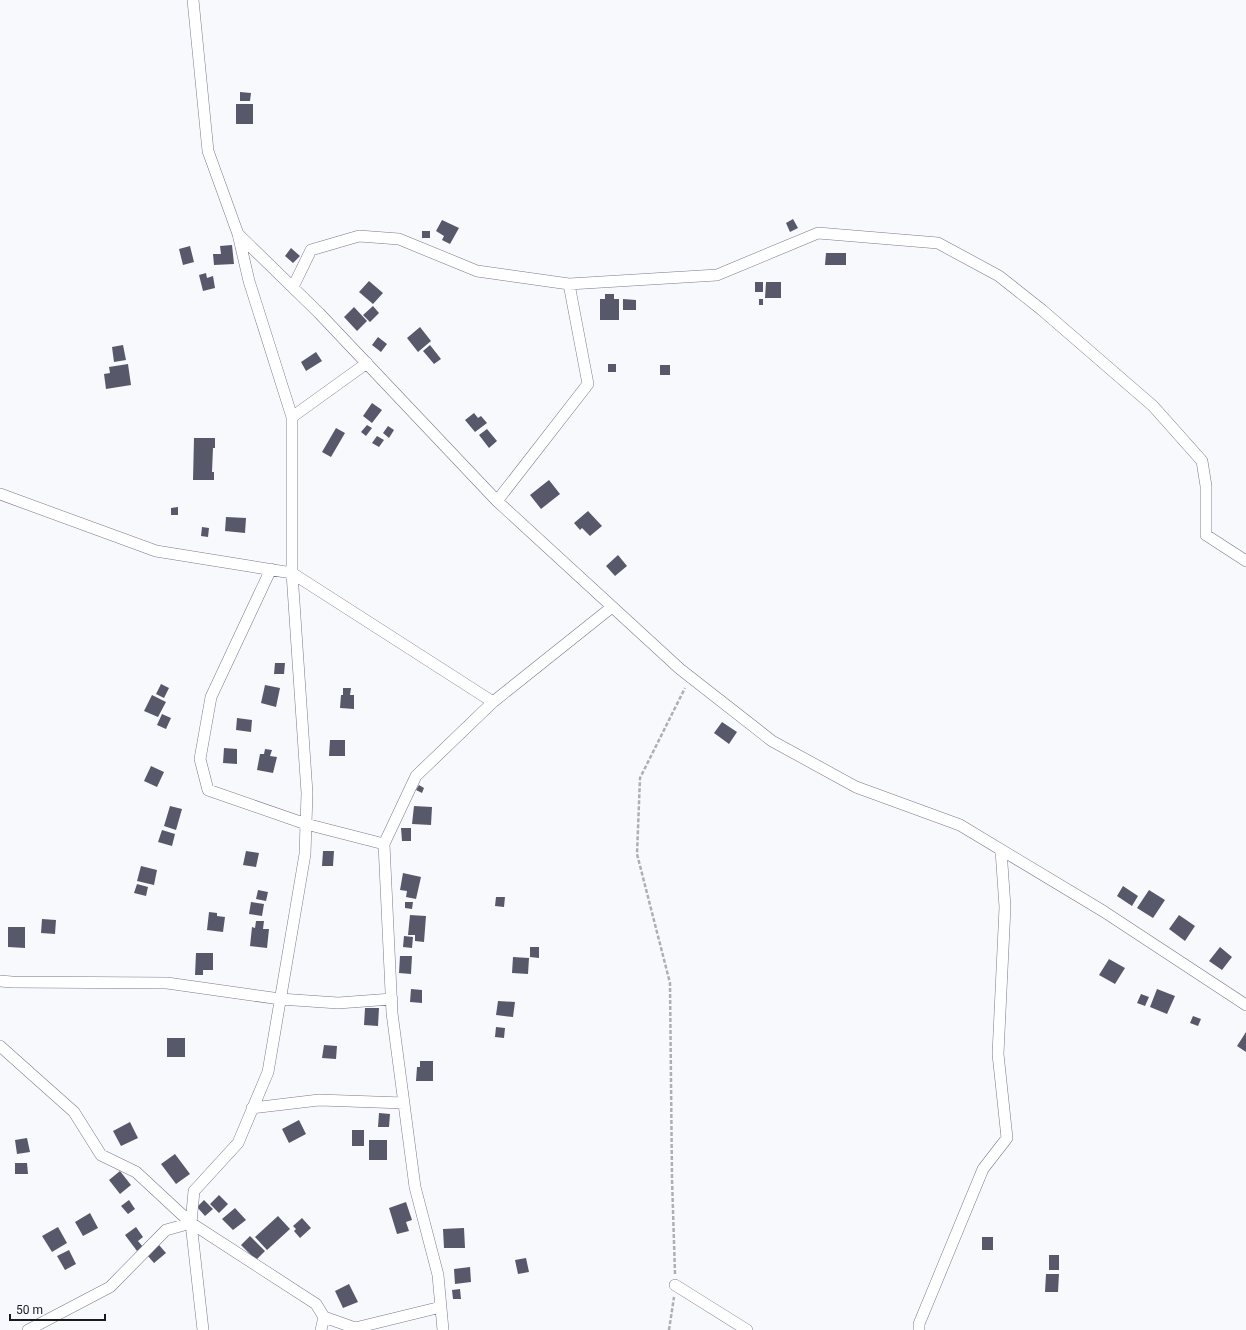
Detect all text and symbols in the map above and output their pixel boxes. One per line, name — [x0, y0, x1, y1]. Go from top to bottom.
scale bar — [10, 1296, 105, 1322]
text: 50 m — [16, 1303, 43, 1317]

